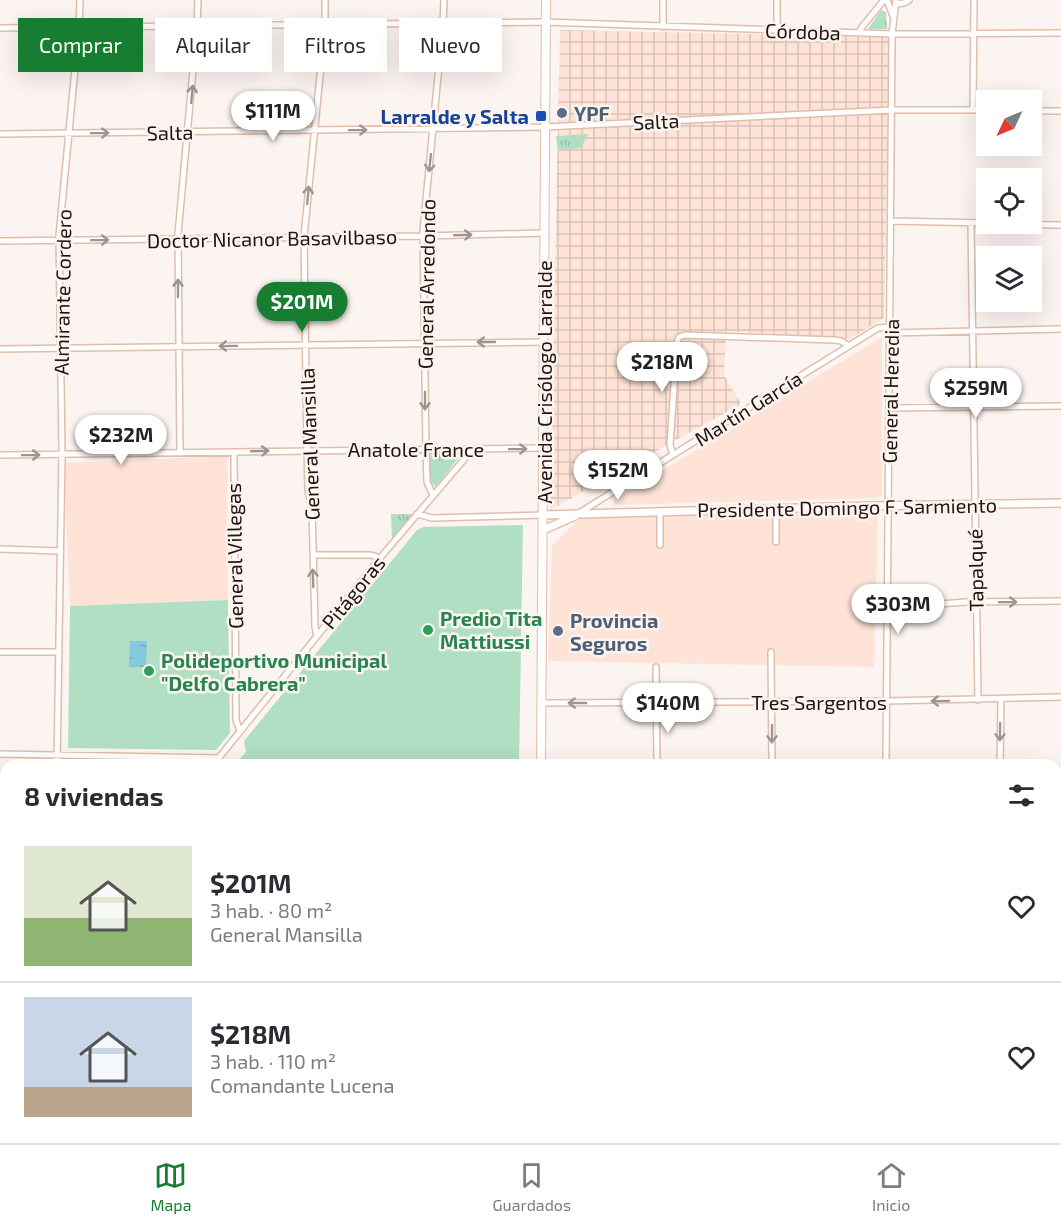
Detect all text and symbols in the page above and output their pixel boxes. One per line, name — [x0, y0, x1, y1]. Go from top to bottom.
chip: Comprar — [18, 18, 143, 72]
chip: Alquilar — [155, 18, 272, 72]
chip: Filtros — [284, 18, 387, 72]
chip: Nuevo — [399, 18, 502, 72]
street label: Córdoba — [765, 18, 841, 44]
one-way arrow — [186, 84, 197, 104]
north arrow — [976, 90, 1042, 156]
map controls — [976, 90, 1042, 312]
pin: $111M — [231, 91, 315, 142]
text: $111M — [245, 98, 301, 122]
place label: YPF — [574, 101, 610, 125]
place label: Larralde y Salta — [381, 104, 529, 129]
marker: YPF — [555, 106, 569, 120]
street label: Salta — [632, 108, 680, 134]
marker: Larralde y Salta — [534, 109, 548, 123]
street label: Salta — [146, 120, 194, 144]
one-way arrow — [348, 124, 368, 135]
one-way arrow — [90, 127, 110, 139]
one-way arrow — [424, 152, 435, 172]
button: locate — [976, 168, 1042, 234]
one-way arrow — [303, 185, 314, 205]
street label: General Arredondo — [413, 199, 439, 369]
street label: Almirante Cordero — [49, 209, 75, 375]
street label: Doctor Nicanor Basavilbaso — [147, 224, 397, 252]
one-way arrow — [453, 230, 473, 241]
one-way arrow — [90, 234, 110, 246]
button: layers — [976, 246, 1042, 312]
street label: Avenida Crisólogo Larralde — [532, 260, 556, 504]
one-way arrow — [172, 278, 184, 298]
pin: $201M — [260, 282, 344, 333]
text: $201M — [271, 289, 333, 313]
street label: General Heredia — [877, 319, 903, 463]
one-way arrow — [477, 336, 497, 348]
one-way arrow — [219, 340, 239, 351]
pin: $218M — [620, 342, 704, 393]
text: $218M — [631, 349, 693, 373]
street label: Martín García — [690, 365, 806, 451]
street label: General Mansilla — [294, 367, 324, 521]
pin: $259M — [934, 368, 1018, 419]
text: $259M — [944, 375, 1008, 399]
one-way arrow — [419, 390, 431, 410]
pin: $232M — [79, 415, 163, 466]
text: $232M — [89, 422, 153, 446]
street label: Anatole France — [348, 437, 484, 461]
one-way arrow — [507, 443, 527, 454]
one-way arrow — [249, 445, 269, 457]
one-way arrow — [20, 449, 40, 460]
pin: $152M — [576, 450, 660, 501]
text: $152M — [587, 457, 649, 481]
street label: General Villegas — [221, 483, 247, 629]
street label: Presidente Domingo F. Sarmiento — [697, 492, 997, 522]
street label: Tapalqué — [962, 528, 988, 612]
street label: Pitágoras — [316, 551, 390, 633]
one-way arrow — [308, 568, 319, 588]
pin: $303M — [856, 584, 940, 635]
text: $303M — [865, 591, 931, 615]
one-way arrow — [998, 596, 1018, 608]
place label: Predio Tita Mattiussi — [440, 606, 542, 653]
place label: Provincia Seguros — [570, 608, 658, 655]
marker: Predio Tita Mattiussi — [421, 623, 435, 637]
marker: Provincia Seguros — [551, 624, 565, 638]
place label: Polideportivo Municipal "Delfo Cabrera" — [161, 648, 388, 695]
marker: Polideportivo Municipal "Delfo Cabrera" — [142, 664, 156, 678]
pin: $140M — [626, 683, 710, 734]
text: $140M — [636, 690, 700, 714]
street label: Tres Sargentos — [751, 690, 887, 714]
one-way arrow — [930, 695, 950, 706]
one-way arrow — [567, 697, 587, 709]
one-way arrow — [995, 722, 1006, 742]
one-way arrow — [766, 723, 778, 743]
icon: filters — [1005, 779, 1038, 812]
text: 8 viviendas — [24, 780, 163, 811]
text: $201M — [210, 867, 292, 898]
icon: home — [72, 870, 144, 942]
icon: heart — [1005, 890, 1038, 923]
text: 3 hab. · 80 m² — [210, 898, 332, 922]
text: General Mansilla — [210, 922, 363, 946]
text: $218M — [210, 1018, 291, 1049]
icon: home — [72, 1021, 144, 1093]
icon: heart — [1005, 1041, 1038, 1074]
text: 3 hab. · 110 m² — [210, 1049, 336, 1073]
text: Comandante Lucena — [210, 1073, 394, 1097]
tab: Mapa — [151, 1159, 191, 1214]
tab: Guardados — [492, 1159, 571, 1214]
tab: Inicio — [872, 1159, 910, 1214]

